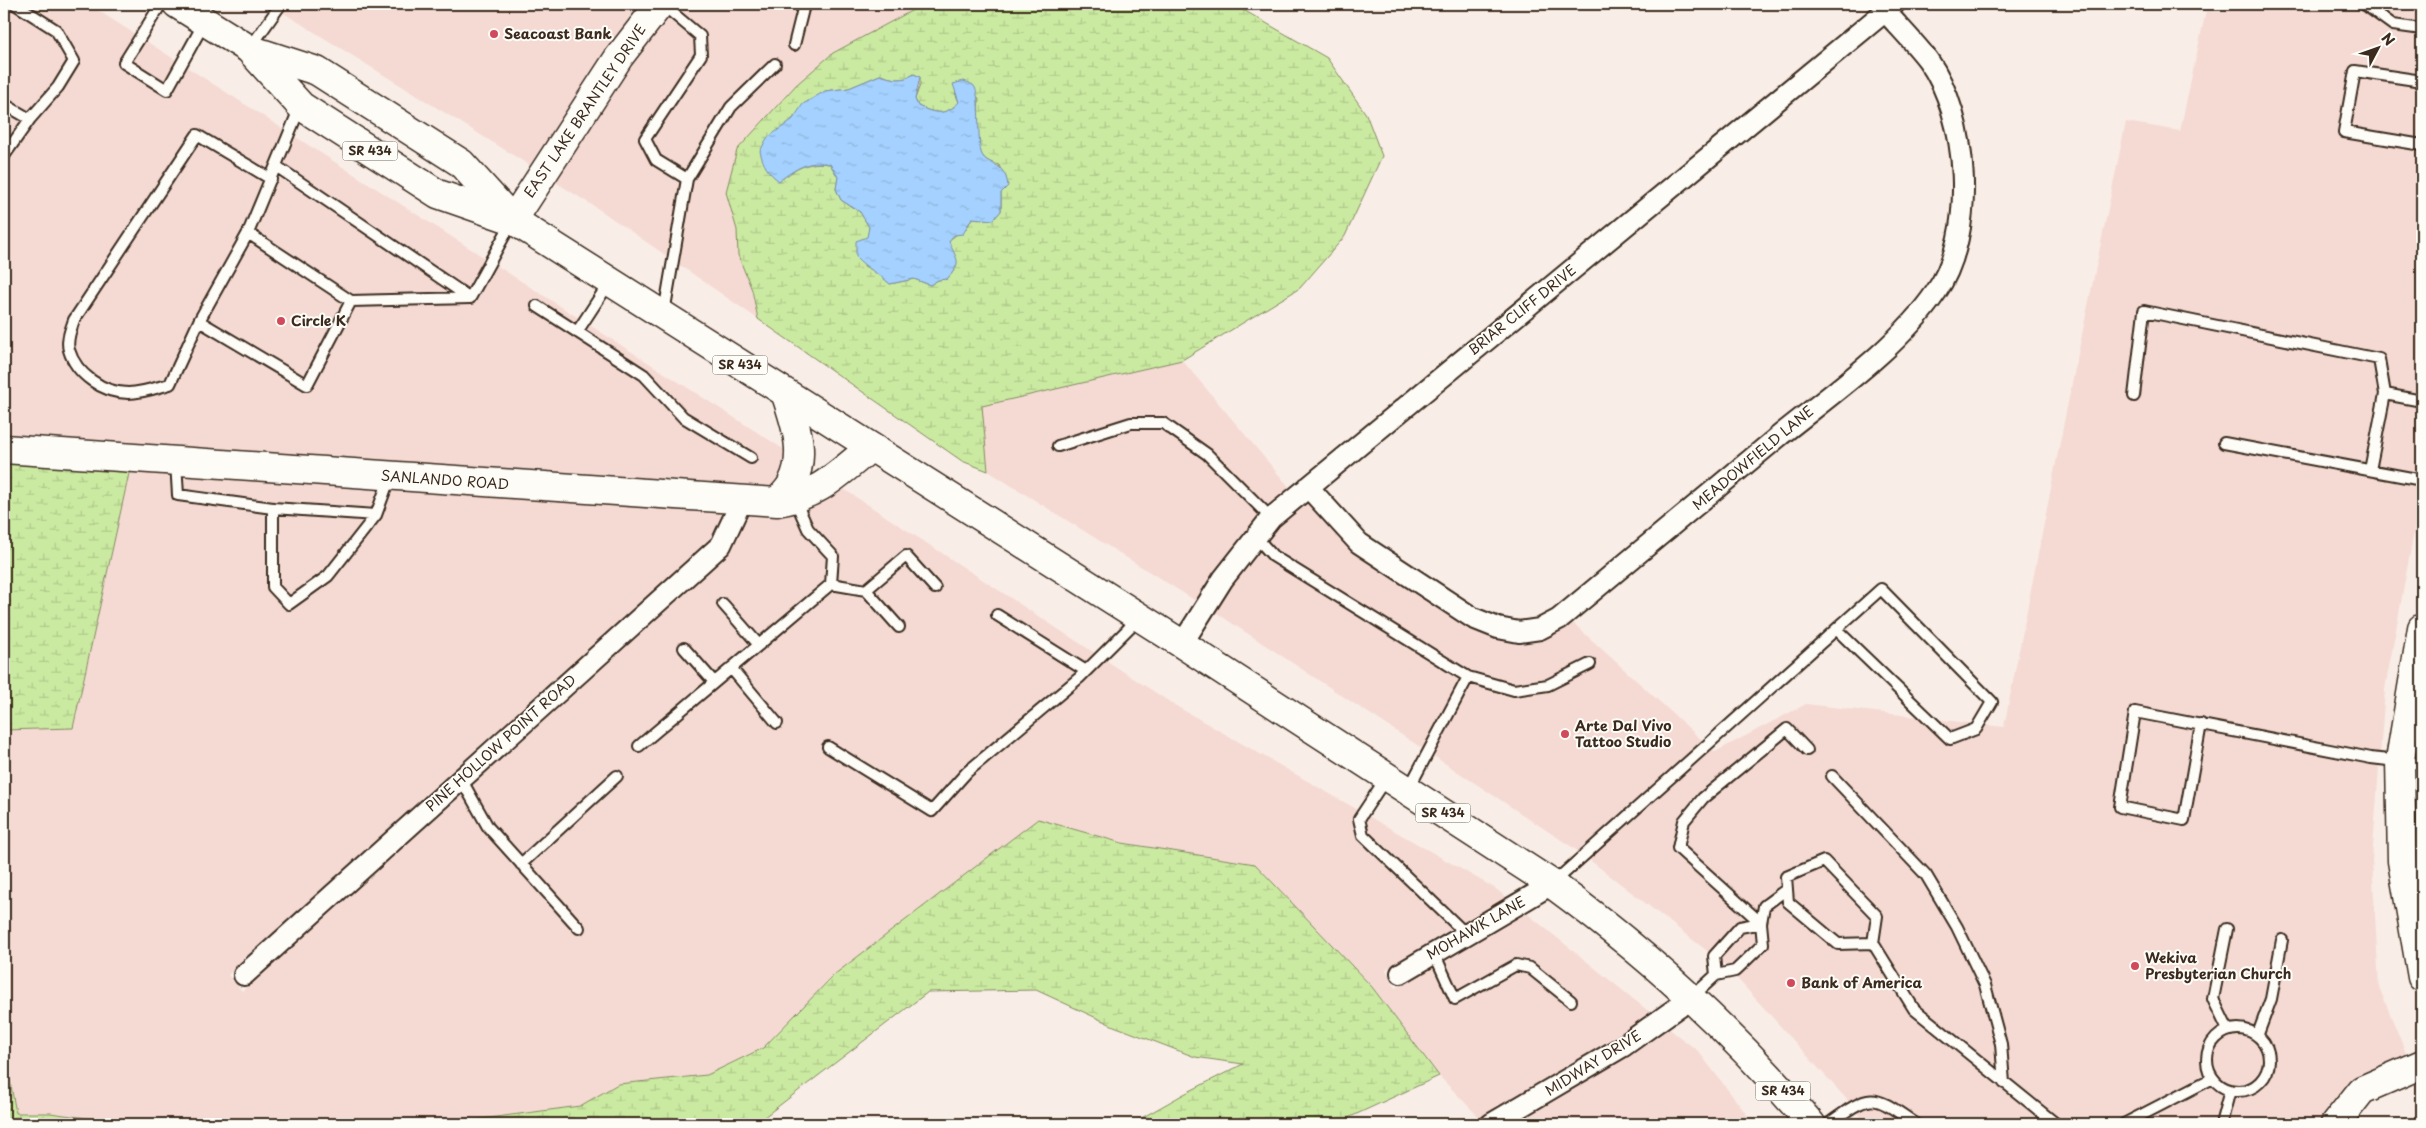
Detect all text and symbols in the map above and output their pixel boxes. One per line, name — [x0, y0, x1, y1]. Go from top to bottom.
street label: EAST LAKE BRANTLEY DRIVE — [519, 20, 651, 202]
north arrow — [2354, 22, 2404, 72]
place label: Seacoast Bank — [504, 23, 612, 44]
marker: Seacoast Bank — [488, 28, 500, 40]
text: N — [2377, 28, 2400, 50]
road number: SR 434 — [342, 142, 398, 160]
street label: BRIAR CLIFF DRIVE — [1463, 259, 1580, 360]
place label: Circle K — [291, 310, 346, 331]
marker: Circle K — [275, 315, 287, 327]
road number: SR 434 — [712, 356, 768, 374]
street label: MEADOWFIELD LANE — [1687, 401, 1818, 515]
street label: SANLANDO ROAD — [380, 465, 510, 494]
street label: PINE HOLLOW POINT ROAD — [421, 669, 581, 816]
place label: Arte Dal Vivo Tattoo Studio — [1575, 715, 1672, 752]
marker: Arte Dal Vivo Tattoo Studio — [1559, 728, 1571, 740]
road number: SR 434 — [1416, 804, 1470, 822]
street label: MOHAWK LANE — [1422, 891, 1529, 964]
place label: Wekiva Presbyterian Church — [2145, 947, 2291, 984]
marker: Wekiva Presbyterian Church — [2129, 960, 2141, 972]
place label: Bank of America — [1801, 972, 1923, 993]
marker: Bank of America — [1785, 977, 1797, 989]
street label: MIDWAY DRIVE — [1541, 1025, 1645, 1100]
road number: SR 434 — [1756, 1082, 1810, 1100]

